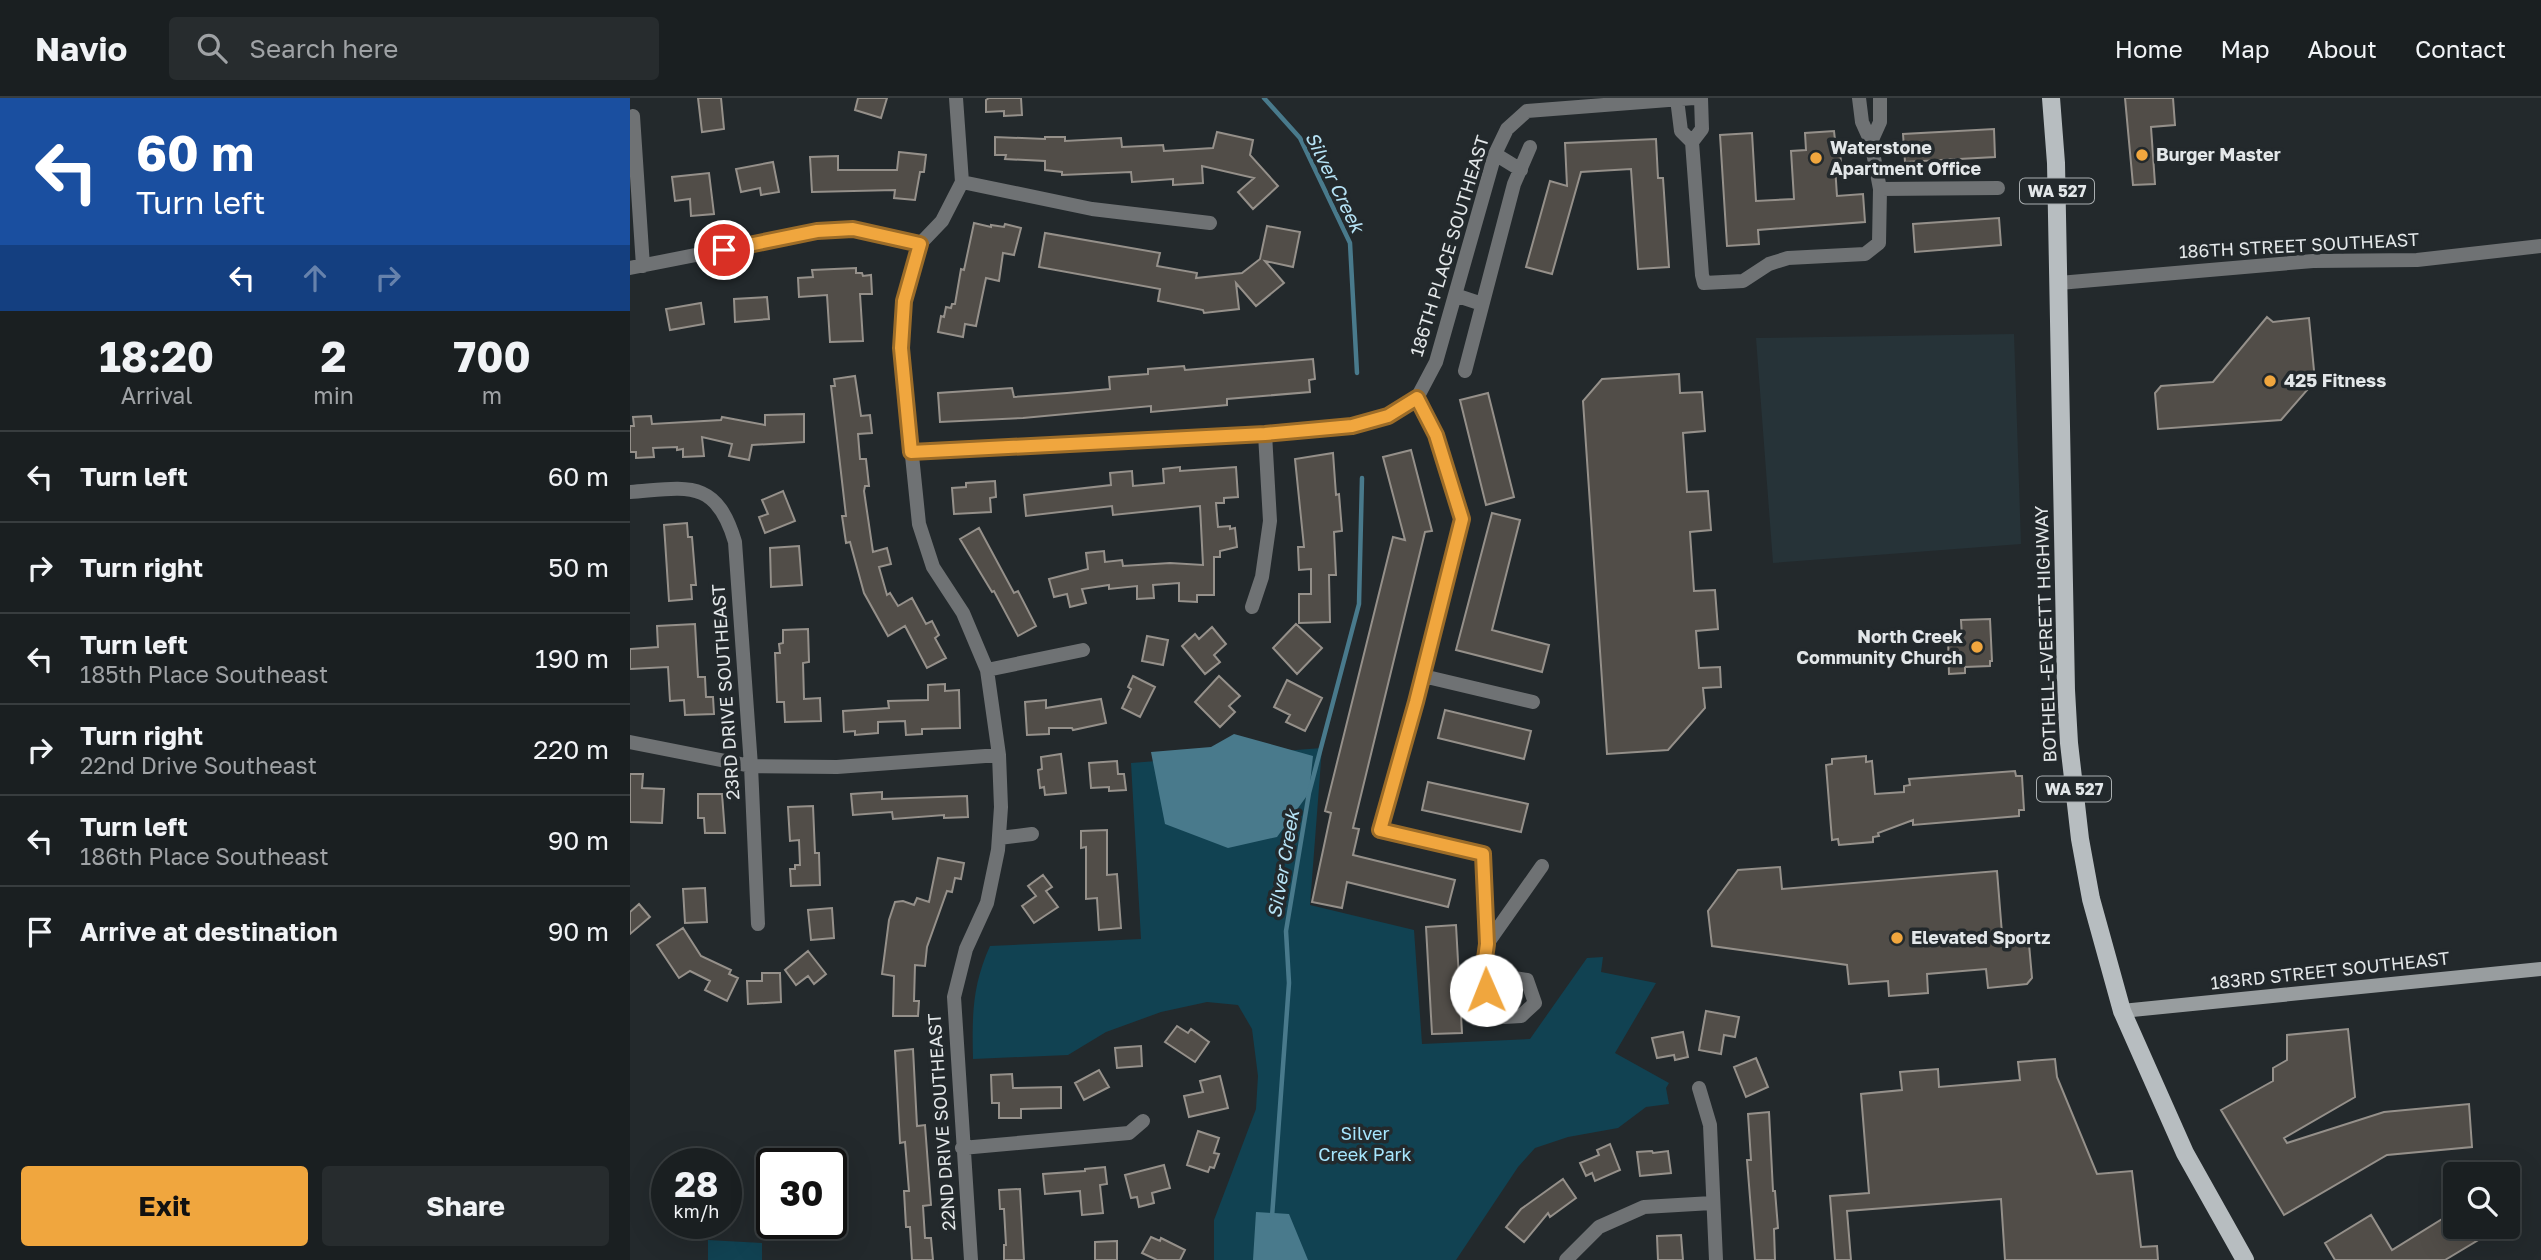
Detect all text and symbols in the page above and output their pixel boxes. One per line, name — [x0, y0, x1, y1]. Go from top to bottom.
search box — [169, 17, 659, 80]
text: Navio — [35, 29, 127, 68]
icon: search — [193, 29, 231, 67]
text: Search here — [249, 33, 398, 64]
text: Home — [2115, 34, 2183, 63]
text: Map — [2221, 34, 2270, 63]
text: About — [2308, 34, 2377, 63]
text: Contact — [2415, 34, 2506, 63]
text: 60 m — [136, 123, 254, 182]
icon: left — [21, 126, 112, 217]
water label: Silver Creek — [1301, 128, 1371, 238]
street label: 186TH PLACE SOUTHEAST — [1405, 132, 1493, 359]
place label: Waterstone Apartment Office — [1830, 136, 1981, 179]
place label: Burger Master — [2156, 143, 2281, 165]
marker: Burger Master — [2134, 147, 2150, 163]
marker: Waterstone Apartment Office — [1808, 150, 1824, 166]
road number: WA 527 — [2020, 178, 2094, 204]
text: Turn left — [136, 183, 265, 221]
pin — [694, 220, 754, 280]
street label: 186TH STREET SOUTHEAST — [2178, 228, 2420, 262]
icon: arrive — [705, 231, 743, 269]
icon: left — [223, 259, 261, 297]
icon: ahead — [296, 259, 334, 297]
icon: right — [369, 259, 407, 297]
text: 18:20 — [99, 331, 214, 381]
text: 2 — [321, 331, 346, 381]
text: 700 — [453, 331, 531, 381]
place label: 425 Fitness — [2284, 369, 2386, 391]
marker: 425 Fitness — [2262, 373, 2278, 389]
text: Arrival — [121, 381, 193, 409]
text: min — [313, 381, 354, 409]
text: m — [482, 381, 502, 409]
icon: left — [21, 458, 59, 496]
text: Turn left — [80, 461, 188, 492]
text: 60 m — [548, 461, 609, 492]
street label: BOTHELL-EVERETT HIGHWAY — [2030, 505, 2060, 763]
icon: right — [21, 549, 59, 587]
text: Turn right — [80, 552, 203, 583]
text: 50 m — [548, 552, 609, 583]
street label: 23RD DRIVE SOUTHEAST — [706, 583, 744, 801]
place label: North Creek Community Church — [1796, 625, 1964, 668]
text: Turn left — [80, 629, 188, 660]
marker: North Creek Community Church — [1969, 639, 1985, 655]
icon: left — [21, 640, 59, 678]
text: 190 m — [535, 643, 609, 674]
text: 185th Place Southeast — [80, 660, 328, 688]
text: Turn right — [80, 720, 203, 751]
icon: right — [21, 731, 59, 769]
text: 220 m — [533, 734, 609, 765]
text: 22nd Drive Southeast — [80, 751, 317, 779]
road number: WA 527 — [2037, 776, 2111, 802]
water label: Silver Creek — [1262, 806, 1304, 920]
text: Turn left — [80, 811, 188, 842]
icon: left — [21, 822, 59, 860]
text: 90 m — [548, 825, 609, 856]
text: 186th Place Southeast — [80, 842, 329, 870]
icon: arrive — [21, 913, 59, 951]
text: Arrive at destination — [80, 916, 338, 947]
text: 90 m — [548, 916, 609, 947]
place label: Elevated Sportz — [1911, 926, 2050, 948]
marker: Elevated Sportz — [1889, 930, 1905, 946]
street label: 183RD STREET SOUTHEAST — [2209, 947, 2451, 994]
position arrow — [1449, 953, 1523, 1027]
street label: 22ND DRIVE SOUTHEAST — [922, 1013, 960, 1232]
park label: Silver Creek Park — [1318, 1122, 1412, 1165]
speed limit sign: 30 — [756, 1148, 847, 1239]
map controls — [2443, 1162, 2520, 1239]
button: search — [2443, 1162, 2520, 1239]
text: 28 — [675, 1163, 718, 1205]
button: Exit — [21, 1166, 308, 1246]
button: Share — [322, 1166, 609, 1246]
text: km/h — [674, 1200, 719, 1222]

